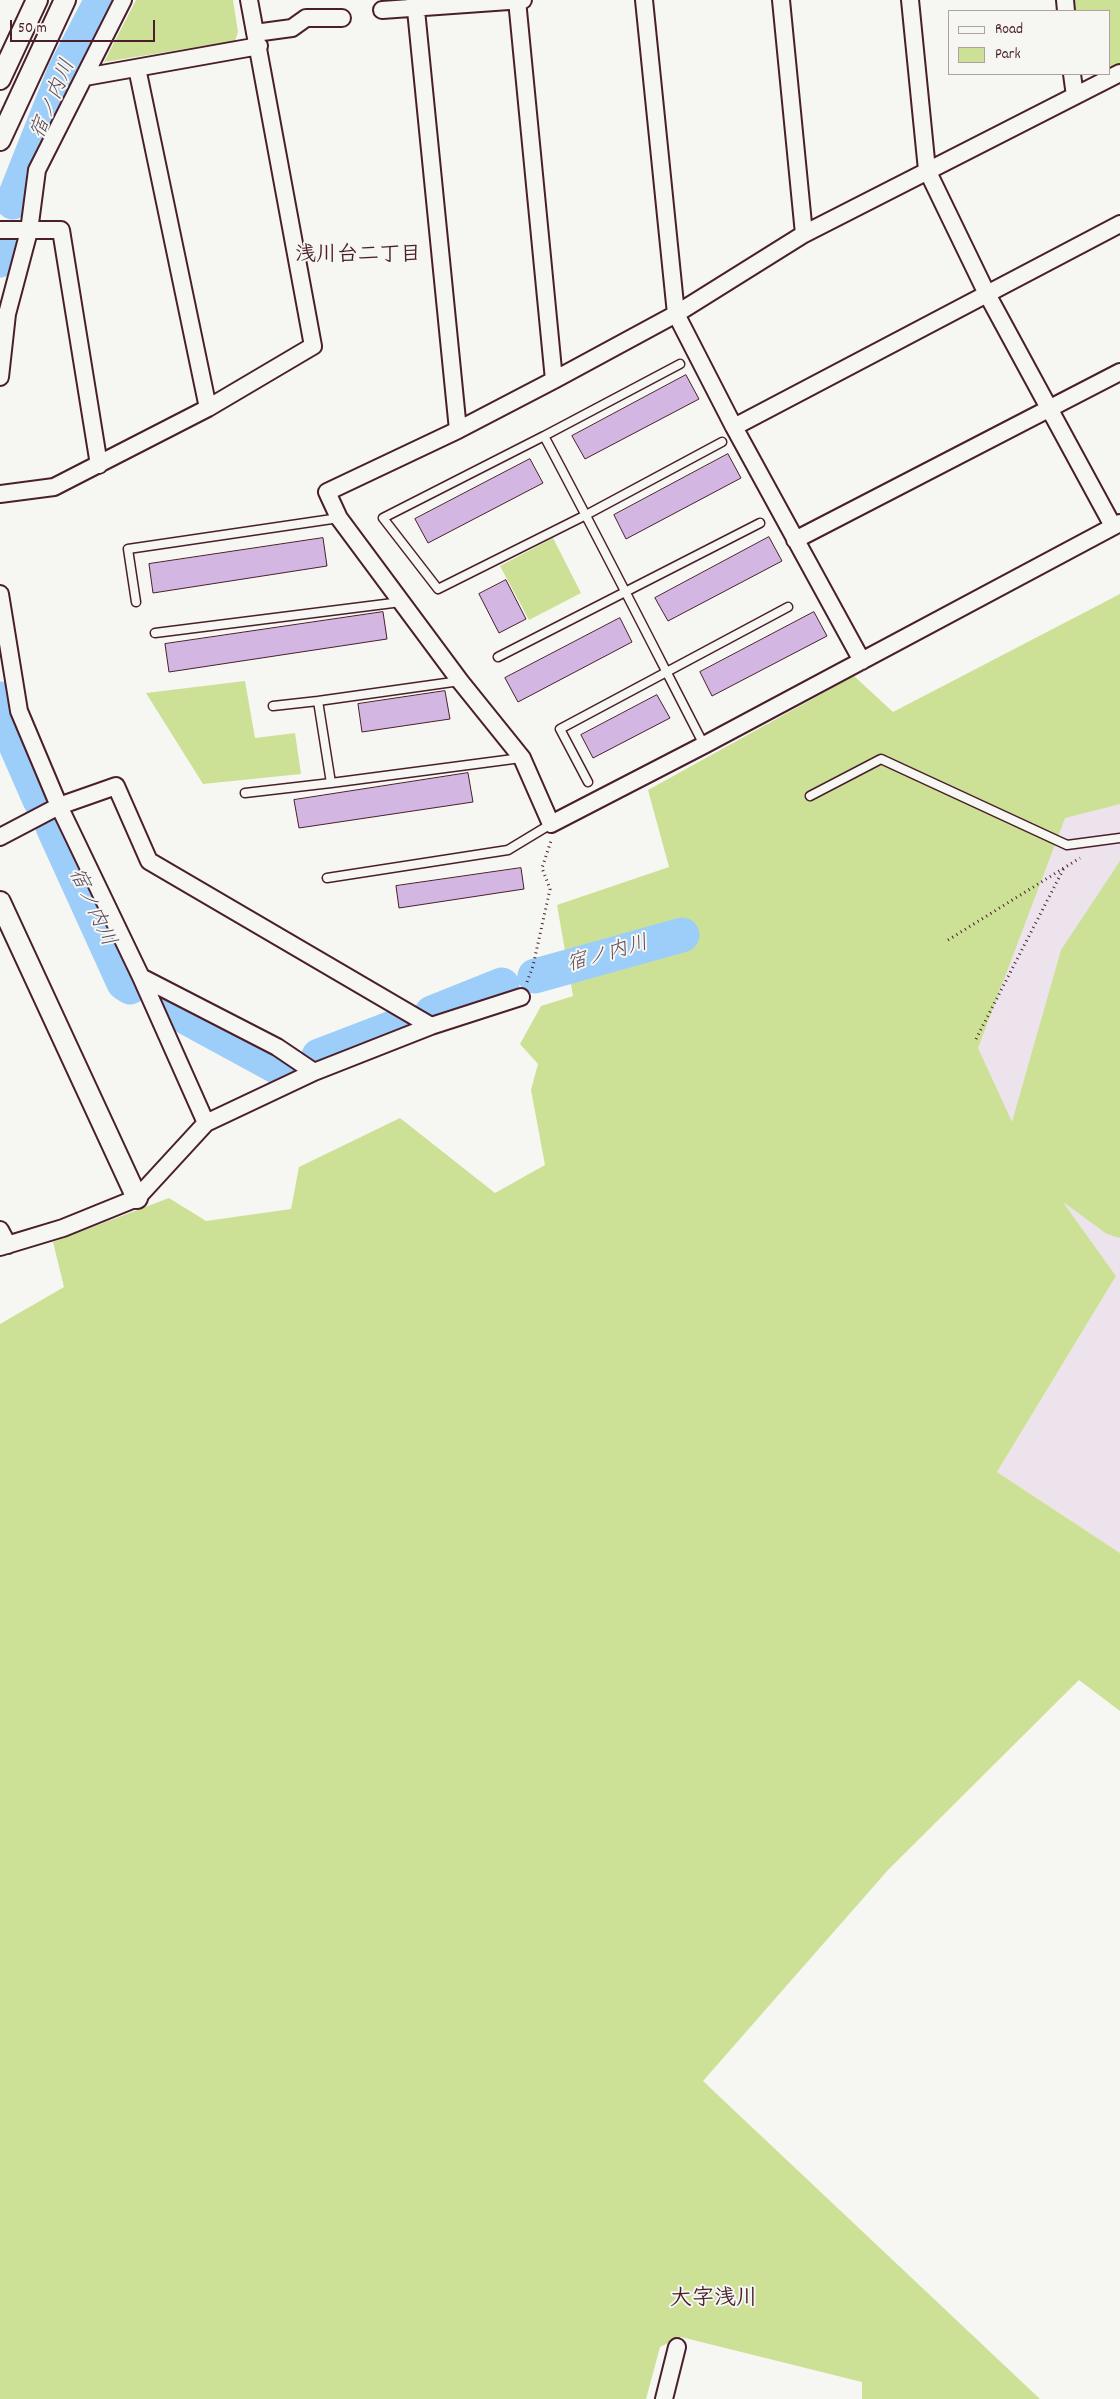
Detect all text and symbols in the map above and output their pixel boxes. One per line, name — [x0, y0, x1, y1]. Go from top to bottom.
scale bar — [12, 10, 158, 42]
legend — [948, 10, 1110, 75]
text: 50 m — [18, 18, 47, 40]
text: Road — [995, 19, 1023, 41]
text: Park — [995, 44, 1021, 66]
water label: 宿ノ内川 — [27, 56, 83, 144]
district label: 浅川台二丁目 — [295, 244, 421, 270]
water label: 宿ノ内川 — [61, 865, 119, 951]
water label: 宿ノ内川 — [564, 932, 652, 980]
district label: 大字浅川 — [670, 2288, 758, 2314]

